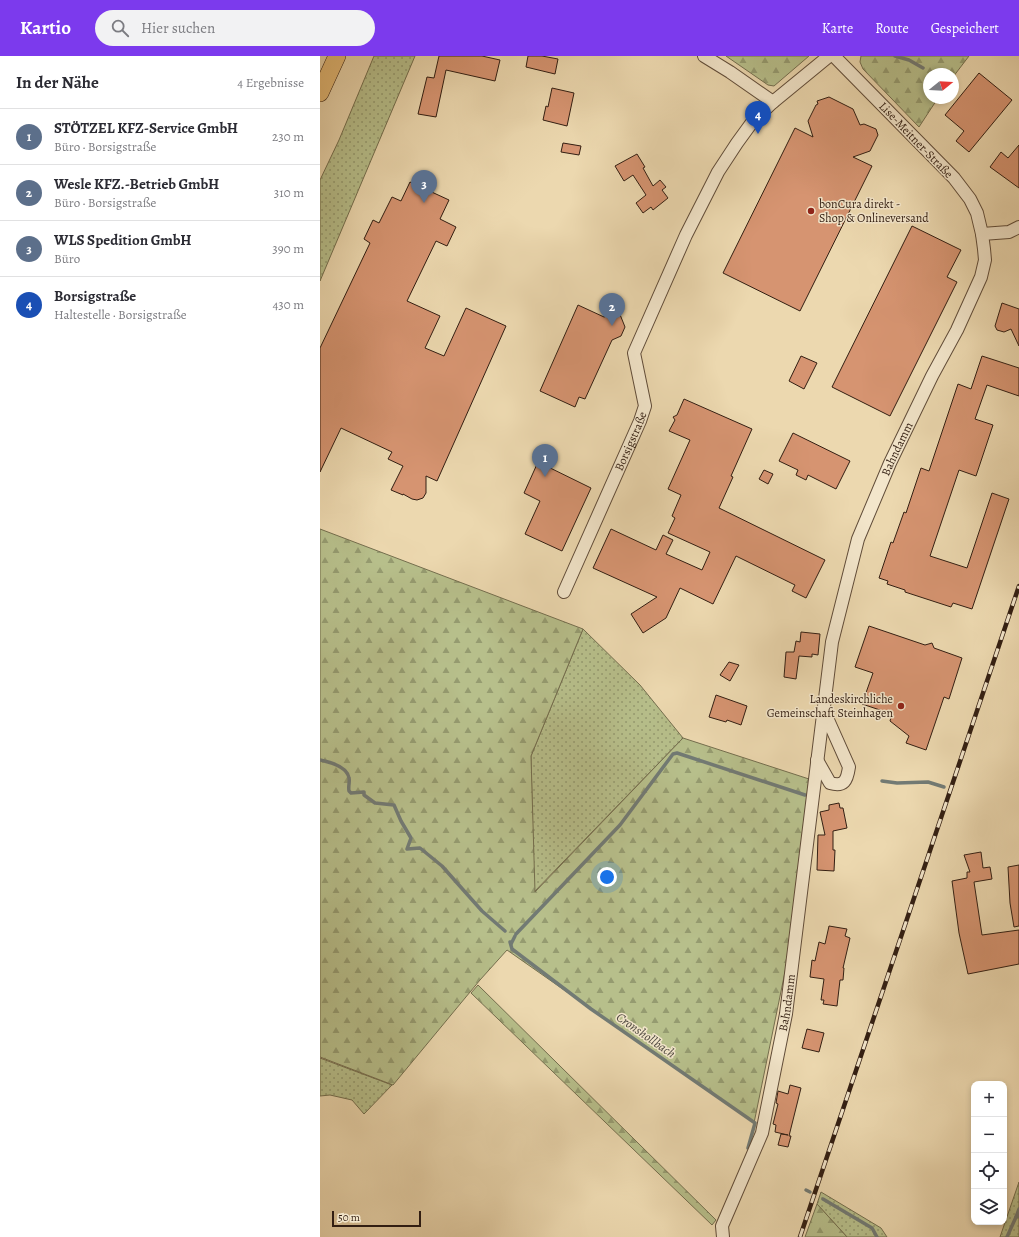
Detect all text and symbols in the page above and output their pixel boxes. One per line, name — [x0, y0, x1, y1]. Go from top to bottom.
search box — [95, 10, 375, 46]
text: Kartio — [20, 15, 71, 41]
icon: search — [109, 17, 131, 39]
text: Hier suchen — [141, 18, 215, 38]
text: Karte — [822, 19, 853, 38]
text: Route — [875, 19, 909, 38]
text: Gespeichert — [931, 19, 999, 38]
north arrow — [923, 68, 959, 104]
text: In der Nähe — [16, 71, 99, 94]
text: 4 Ergebnisse — [237, 74, 304, 91]
street label: Lise-Meitner-Straße — [875, 98, 957, 182]
pin: 4 — [745, 101, 771, 134]
text: STÖTZEL KFZ-Service GmbH — [54, 118, 238, 138]
text: 1 — [27, 128, 31, 145]
text: 230 m — [272, 128, 304, 145]
text: Büro · Borsigstraße — [54, 138, 156, 155]
pin: 3 — [411, 170, 437, 203]
text: Wesle KFZ.-Betrieb GmbH — [54, 174, 219, 194]
text: 2 — [26, 184, 32, 201]
text: 310 m — [274, 184, 304, 201]
text: Büro · Borsigstraße — [54, 194, 156, 211]
place label: bonCura direkt - Shop & Onlineversand — [819, 196, 929, 226]
marker: bonCura direkt - Shop & Onlineversand — [806, 206, 816, 216]
text: WLS Spedition GmbH — [54, 230, 191, 250]
text: 3 — [26, 240, 32, 257]
text: 390 m — [272, 240, 304, 257]
text: Büro — [54, 250, 80, 267]
text: Borsigstraße — [54, 286, 136, 306]
pin: 2 — [599, 293, 625, 326]
text: 4 — [26, 296, 32, 313]
text: 430 m — [272, 296, 304, 313]
text: Haltestelle · Borsigstraße — [54, 306, 187, 323]
street label: Borsigstraße — [611, 409, 651, 473]
street label: Bahndamm — [878, 419, 917, 478]
pin: 1 — [532, 444, 558, 477]
place label: Landeskirchliche Gemeinschaft Steinhagen — [767, 691, 893, 721]
marker: Landeskirchliche Gemeinschaft Steinhagen — [896, 701, 906, 711]
your location — [597, 867, 617, 887]
street label: Bahndamm — [775, 973, 799, 1033]
water label: Cronshollbach — [613, 1008, 679, 1062]
map controls — [971, 1081, 1007, 1225]
button: + — [971, 1081, 1007, 1117]
button: − — [971, 1117, 1007, 1153]
button: locate — [971, 1153, 1007, 1189]
button: layers — [971, 1189, 1007, 1225]
scale bar — [332, 1209, 421, 1228]
text: 50 m — [338, 1210, 360, 1225]

